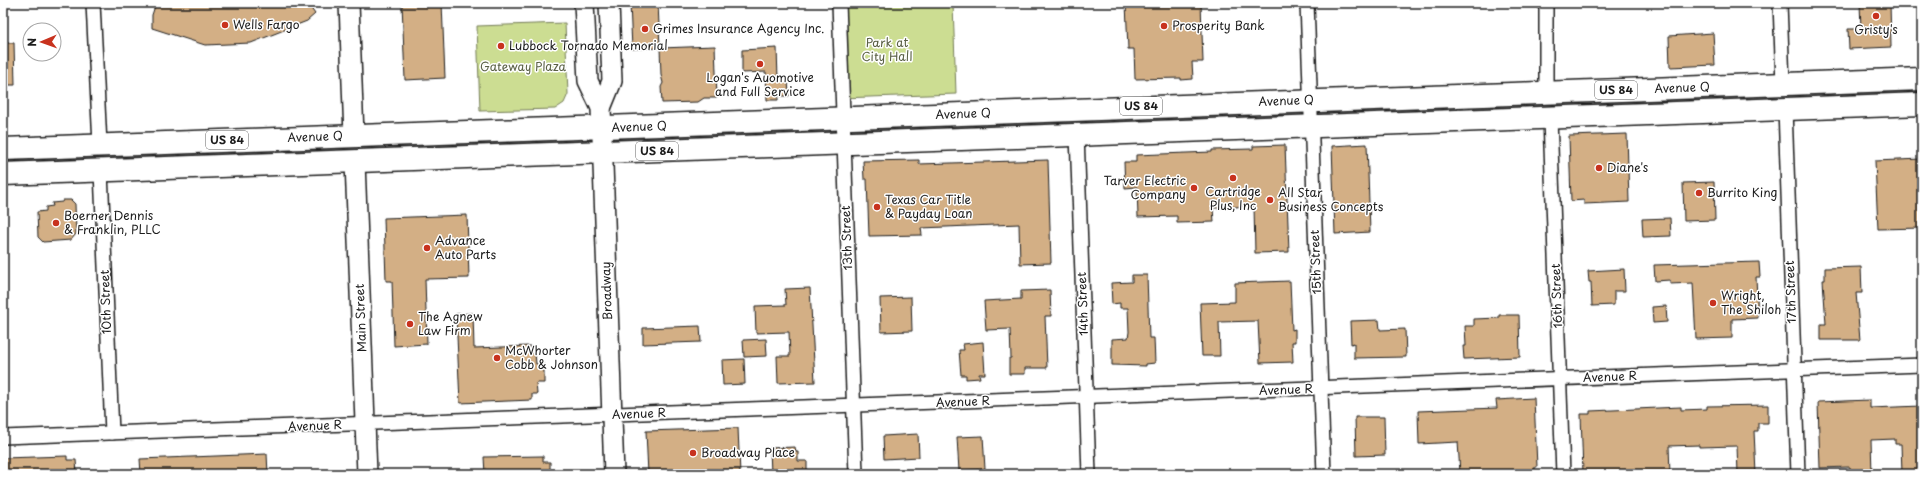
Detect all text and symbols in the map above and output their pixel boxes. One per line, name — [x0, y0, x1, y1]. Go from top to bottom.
marker: Gristy's — [1871, 11, 1881, 21]
place label: Wells Fargo — [233, 15, 300, 33]
place label: Prosperity Bank — [1172, 16, 1265, 34]
place label: Grimes Insurance Agency Inc. — [653, 19, 824, 37]
marker: Wells Fargo — [220, 20, 230, 30]
place label: Gristy's — [1854, 20, 1898, 38]
marker: Prosperity Bank — [1159, 21, 1169, 31]
north arrow — [22, 22, 62, 62]
marker: Grimes Insurance Agency Inc. — [640, 24, 650, 34]
park label: Park at City Hall — [861, 33, 913, 65]
place label: Lubbock Tornado Memorial — [509, 36, 668, 54]
text: N — [23, 37, 40, 47]
marker: Lubbock Tornado Memorial — [496, 41, 506, 51]
park label: Gateway Plaza — [480, 57, 567, 75]
marker: Logan's Auomotive and Full Service — [755, 59, 765, 69]
place label: Logan's Auomotive and Full Service — [706, 68, 814, 100]
street label: Avenue Q — [1654, 77, 1710, 97]
road number: US 84 — [1595, 81, 1637, 99]
street label: Avenue Q — [1258, 90, 1314, 110]
road number: US 84 — [1120, 97, 1162, 115]
street label: Avenue Q — [935, 103, 991, 123]
street label: Avenue Q — [611, 116, 667, 136]
street label: Avenue Q — [287, 126, 343, 146]
road number: US 84 — [206, 131, 248, 149]
road number: US 84 — [636, 142, 678, 160]
place label: Diane's — [1607, 158, 1649, 176]
marker: Diane's — [1594, 163, 1604, 173]
place label: Tarver Electric Company — [1104, 171, 1186, 203]
marker: Cartridge Plus, Inc — [1228, 173, 1238, 183]
place label: Cartridge Plus, Inc — [1205, 182, 1261, 214]
marker: Tarver Electric Company — [1189, 183, 1199, 193]
place label: All Star Business Concepts — [1278, 183, 1384, 215]
place label: Burrito King — [1707, 183, 1778, 201]
marker: Burrito King — [1694, 188, 1704, 198]
place label: Texas Car Title & Payday Loan — [885, 190, 973, 222]
marker: All Star Business Concepts — [1265, 195, 1275, 205]
marker: Texas Car Title & Payday Loan — [872, 202, 882, 212]
street label: 13th Street — [836, 205, 856, 271]
place label: Boerner Dennis & Franklin, PLLC — [64, 206, 161, 238]
marker: Boerner Dennis & Franklin, PLLC — [51, 218, 61, 228]
street label: 15th Street — [1305, 229, 1325, 295]
place label: Advance Auto Parts — [435, 231, 496, 263]
marker: Advance Auto Parts — [422, 243, 432, 253]
street label: 17th Street — [1780, 260, 1800, 324]
street label: Broadway — [596, 261, 616, 321]
street label: 16th Street — [1546, 263, 1566, 329]
street label: 10th Street — [95, 269, 115, 335]
street label: 14th Street — [1072, 272, 1092, 336]
street label: Main Street — [350, 283, 370, 353]
place label: Wright, The Shiloh — [1721, 286, 1781, 318]
marker: Wright, The Shiloh — [1708, 298, 1718, 308]
place label: The Agnew Law Firm — [418, 307, 483, 339]
marker: The Agnew Law Firm — [405, 319, 415, 329]
place label: McWhorter Cobb & Johnson — [505, 341, 598, 373]
marker: McWhorter Cobb & Johnson — [492, 353, 502, 363]
street label: Avenue R — [1583, 366, 1638, 386]
street label: Avenue R — [1259, 379, 1314, 399]
street label: Avenue R — [936, 391, 991, 411]
street label: Avenue R — [612, 403, 667, 423]
street label: Avenue R — [288, 415, 343, 435]
place label: Broadway Place — [701, 443, 795, 461]
marker: Broadway Place — [688, 448, 698, 458]

